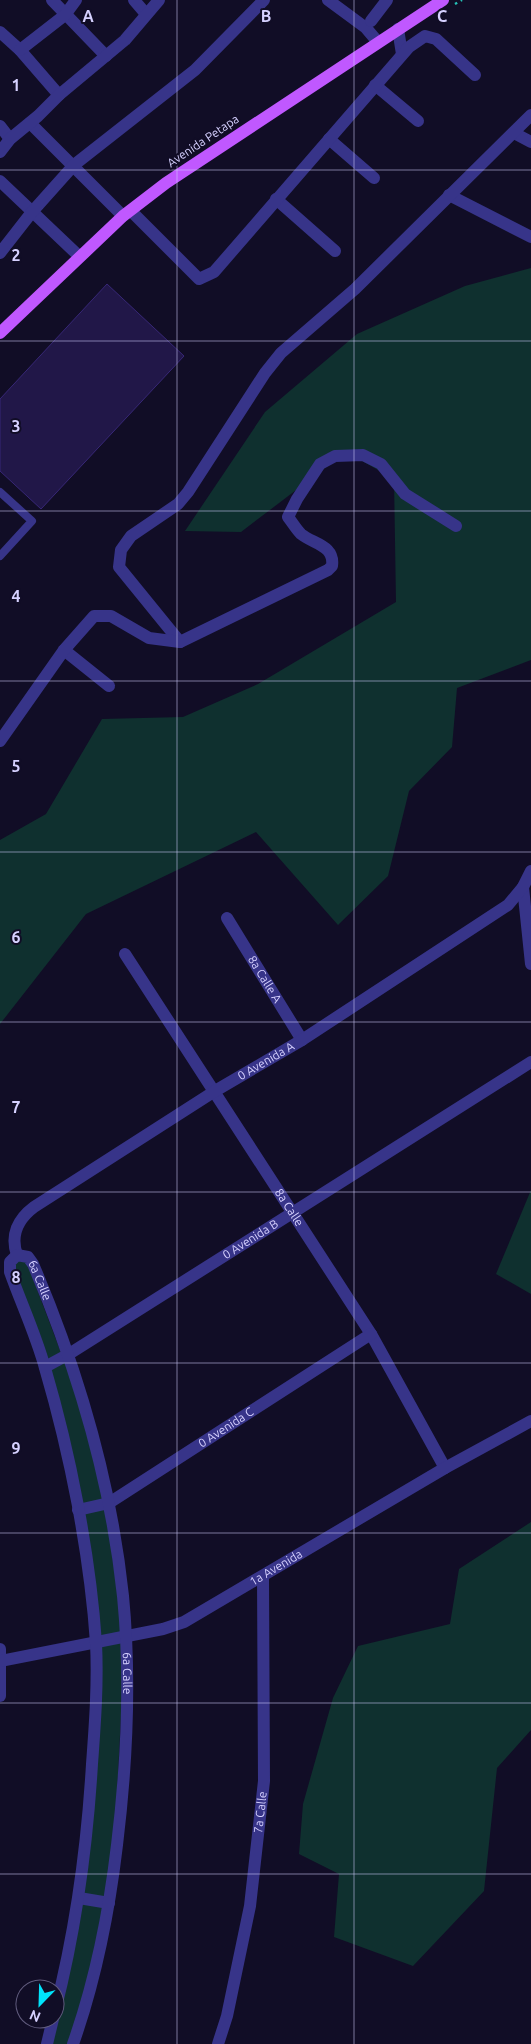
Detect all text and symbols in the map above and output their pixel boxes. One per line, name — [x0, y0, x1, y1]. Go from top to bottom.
text: A — [82, 7, 94, 25]
text: B — [261, 7, 271, 25]
text: C — [437, 7, 447, 25]
text: 1 — [11, 76, 21, 94]
street label: Avenida Petapa — [165, 112, 241, 169]
text: 2 — [11, 246, 21, 264]
text: 3 — [11, 417, 21, 435]
text: 4 — [11, 587, 21, 605]
text: 5 — [11, 757, 21, 775]
text: 6 — [11, 928, 21, 946]
street label: 8a Calle A — [246, 953, 285, 1005]
street label: 0 Avenida A — [235, 1039, 296, 1082]
text: 7 — [11, 1098, 21, 1116]
street label: 8a Calle — [273, 1186, 306, 1228]
street label: 0 Avenida B — [220, 1217, 280, 1261]
street label: 6a Calle — [26, 1257, 54, 1302]
text: 8 — [11, 1268, 21, 1286]
street label: 0 Avenida C — [196, 1404, 256, 1450]
text: 9 — [11, 1439, 21, 1457]
street label: 1a Avenida — [247, 1547, 304, 1588]
street label: 6a Calle — [121, 1652, 134, 1694]
street label: 7a Calle — [251, 1791, 269, 1834]
north arrow — [15, 1979, 65, 2029]
text: N — [27, 2007, 43, 2025]

